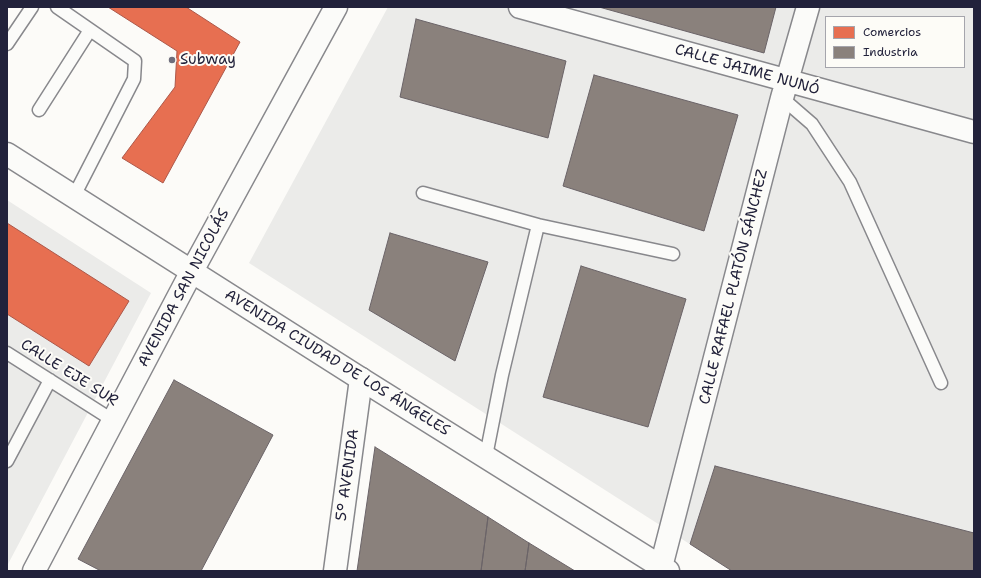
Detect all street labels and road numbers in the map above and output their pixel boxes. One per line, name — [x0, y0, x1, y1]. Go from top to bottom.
street label: CALLE JAIME NUNÓ — [673, 41, 821, 99]
street label: CALLE RAFAEL PLATÓN SÁNCHEZ — [696, 168, 772, 406]
street label: AVENIDA SAN NICOLÁS — [135, 206, 233, 370]
street label: AVENIDA CIUDAD DE LOS ÁNGELES — [221, 286, 453, 440]
street label: CALLE EJE SUR — [17, 336, 121, 410]
street label: 5° AVENIDA — [333, 428, 363, 522]

